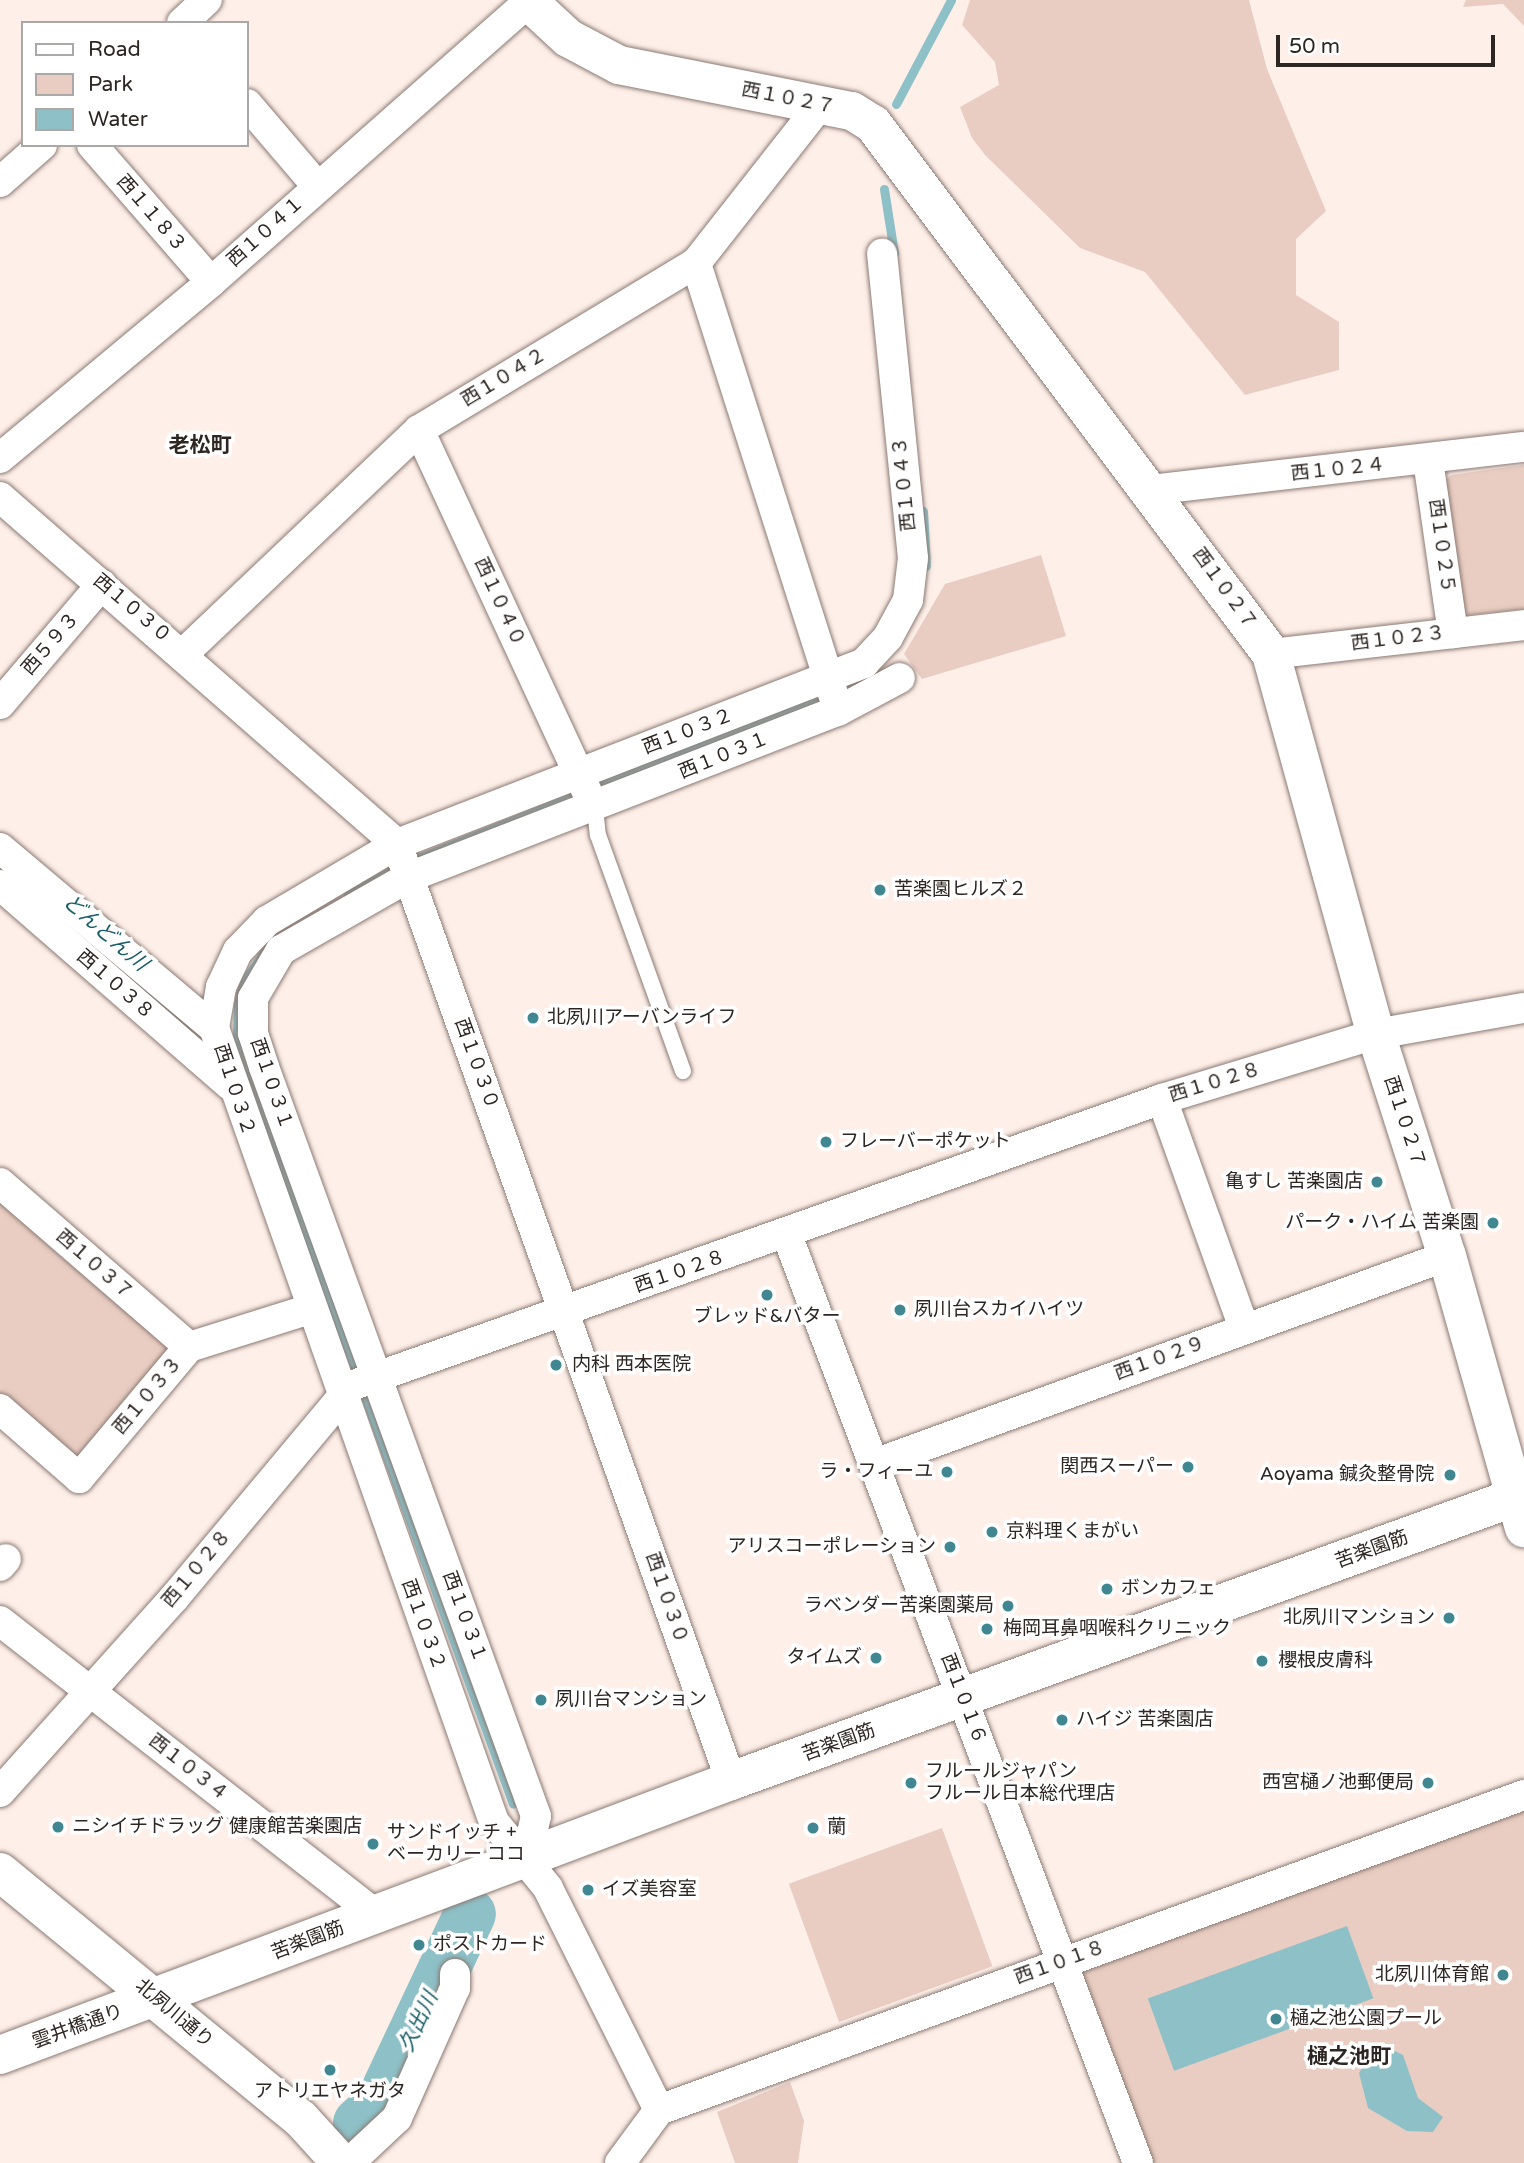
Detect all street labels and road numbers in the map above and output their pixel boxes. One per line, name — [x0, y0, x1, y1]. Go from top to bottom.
street label: 西１０２７ — [739, 79, 837, 119]
street label: 西１１８３ — [111, 171, 191, 257]
street label: 西１０４１ — [223, 192, 309, 272]
street label: 西１０４２ — [457, 344, 551, 412]
street label: 西１０４３ — [889, 436, 921, 532]
street label: 西１０２４ — [1290, 454, 1386, 486]
street label: 西１０２５ — [1423, 497, 1459, 595]
street label: 西１０２７ — [1187, 544, 1261, 634]
street label: 西１０４０ — [469, 554, 529, 650]
street label: 西１０３０ — [88, 570, 176, 648]
street label: 西５９３ — [17, 608, 85, 680]
street label: 西１０２３ — [1349, 622, 1447, 656]
street label: 西１０３２ — [640, 704, 736, 760]
street label: 西１０３１ — [676, 728, 772, 784]
street label: 西１０３８ — [72, 945, 158, 1025]
street label: 西１０３０ — [449, 1015, 503, 1113]
street label: 西１０３１ — [245, 1035, 297, 1133]
street label: 西１０３２ — [208, 1041, 260, 1139]
street label: 西１０２８ — [1166, 1058, 1264, 1108]
street label: 西１０２７ — [1378, 1073, 1430, 1171]
street label: 西１０３７ — [51, 1225, 137, 1305]
street label: 西１０２８ — [631, 1246, 729, 1298]
street label: 西１０２９ — [1111, 1332, 1209, 1386]
street label: 西１０３３ — [109, 1352, 187, 1440]
street label: 西１０２８ — [158, 1525, 236, 1613]
street label: 苦楽園筋 — [1332, 1526, 1412, 1574]
street label: 西１０３０ — [640, 1549, 692, 1647]
street label: 西１０３１ — [437, 1568, 491, 1666]
street label: 西１０３２ — [396, 1576, 450, 1674]
street label: 西１０１６ — [935, 1651, 991, 1747]
street label: 苦楽園筋 — [799, 1719, 879, 1767]
street label: 西１０３４ — [144, 1730, 232, 1806]
street label: 苦楽園筋 — [268, 1917, 348, 1965]
street label: 西１０１８ — [1011, 1936, 1109, 1990]
street label: 北夙川通り — [130, 1975, 218, 2053]
street label: 雲井橋通り — [29, 2000, 127, 2054]

